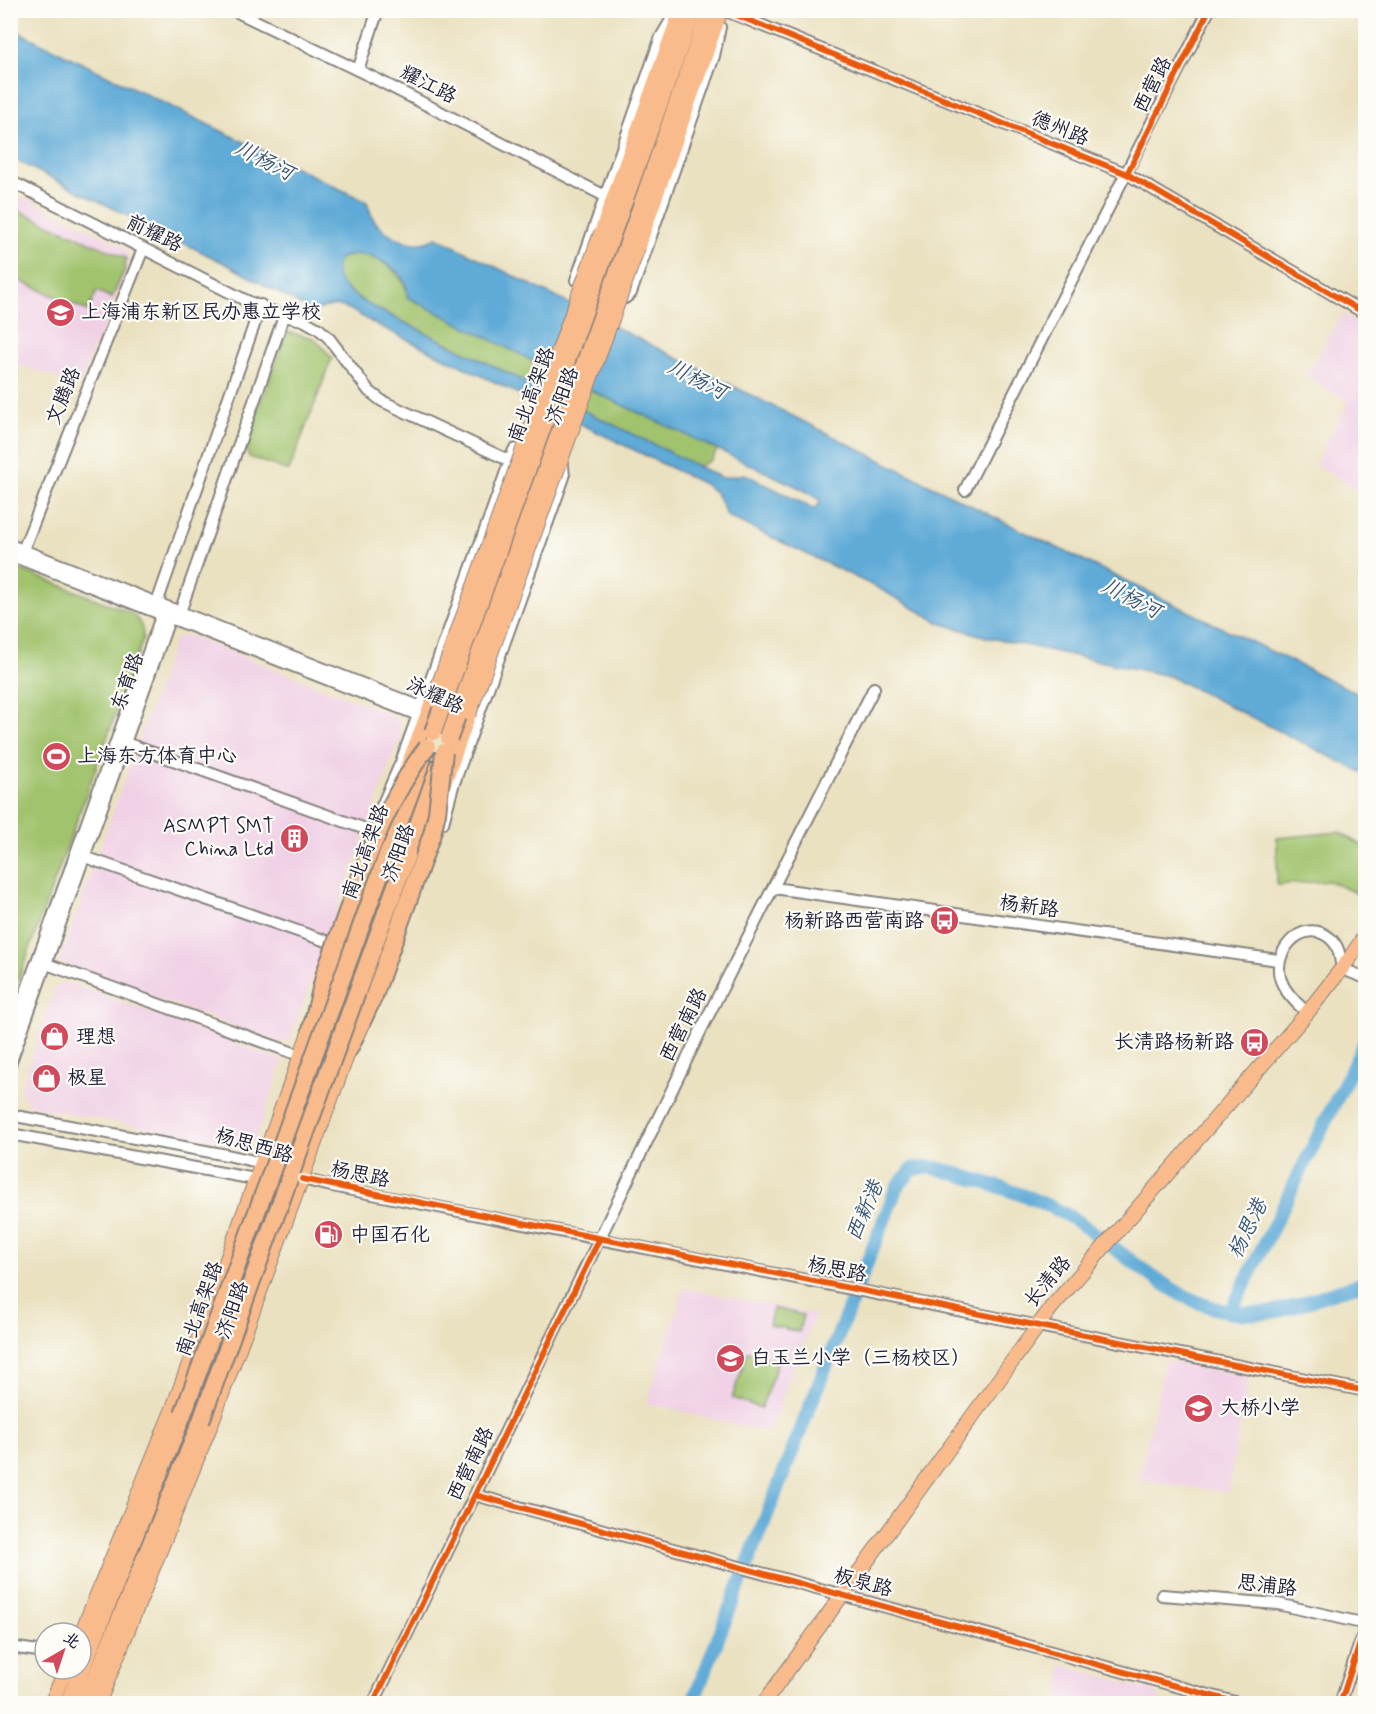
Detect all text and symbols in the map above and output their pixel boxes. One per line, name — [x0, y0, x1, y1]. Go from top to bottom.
street label: 西营路 — [1127, 51, 1179, 118]
street label: 耀江路 — [395, 59, 462, 111]
street label: 德州路 — [1027, 105, 1094, 153]
water label: 川杨河 — [230, 134, 301, 189]
street label: 前耀路 — [121, 209, 188, 260]
school or university icon: 上海浦东新区民办惠立学校 — [44, 296, 76, 328]
place label: 上海浦东新区民办惠立学校 — [81, 299, 321, 326]
street label: 南北高架路 — [502, 342, 562, 447]
water label: 川杨河 — [663, 353, 734, 408]
street label: 文腾路 — [40, 362, 88, 429]
street label: 济阳路 — [540, 362, 586, 429]
water label: 川杨河 — [1097, 572, 1168, 627]
street label: 东育路 — [105, 648, 151, 715]
street label: 泳耀路 — [402, 671, 469, 721]
sports icon: 上海东方体育中心 — [40, 740, 72, 772]
place label: 上海东方体育中心 — [77, 743, 237, 770]
street label: 南北高架路 — [336, 799, 396, 904]
place label: ASMPT SMT China Ltd — [163, 813, 274, 863]
street label: 济阳路 — [376, 819, 422, 886]
building icon: ASMPT SMT China Ltd — [279, 822, 311, 854]
street label: 杨新路 — [997, 889, 1062, 925]
bus stop icon: 杨新路西营南路 — [929, 905, 961, 937]
place label: 杨新路西营南路 — [784, 908, 925, 935]
street label: 西营南路 — [654, 982, 715, 1067]
shop icon: 理想 — [39, 1021, 71, 1053]
place label: 理想 — [76, 1024, 116, 1051]
bus stop icon: 长清路杨新路 — [1239, 1026, 1271, 1058]
place label: 长清路杨新路 — [1114, 1029, 1235, 1056]
shop icon: 极星 — [30, 1062, 62, 1094]
place label: 极星 — [67, 1065, 107, 1092]
street label: 杨思西路 — [212, 1122, 297, 1170]
street label: 杨思路 — [328, 1156, 393, 1195]
water label: 西新港 — [840, 1175, 891, 1245]
water label: 杨思港 — [1222, 1193, 1275, 1263]
fuel station icon: 中国石化 — [313, 1219, 345, 1251]
place label: 中国石化 — [350, 1222, 430, 1249]
street label: 长清路 — [1018, 1250, 1078, 1314]
street label: 杨思路 — [805, 1251, 870, 1289]
street label: 南北高架路 — [170, 1256, 230, 1361]
street label: 济阳路 — [210, 1276, 256, 1343]
school or university icon: 白玉兰小学（三杨校区） — [714, 1342, 746, 1374]
place label: 白玉兰小学（三杨校区） — [751, 1345, 971, 1372]
school or university icon: 大桥小学 — [1183, 1392, 1215, 1424]
place label: 大桥小学 — [1220, 1395, 1300, 1422]
street label: 西营南路 — [441, 1421, 501, 1506]
street label: 板泉路 — [831, 1562, 896, 1604]
street label: 思浦路 — [1236, 1569, 1299, 1603]
north arrow — [33, 1621, 93, 1681]
text: 北 — [59, 1627, 84, 1654]

